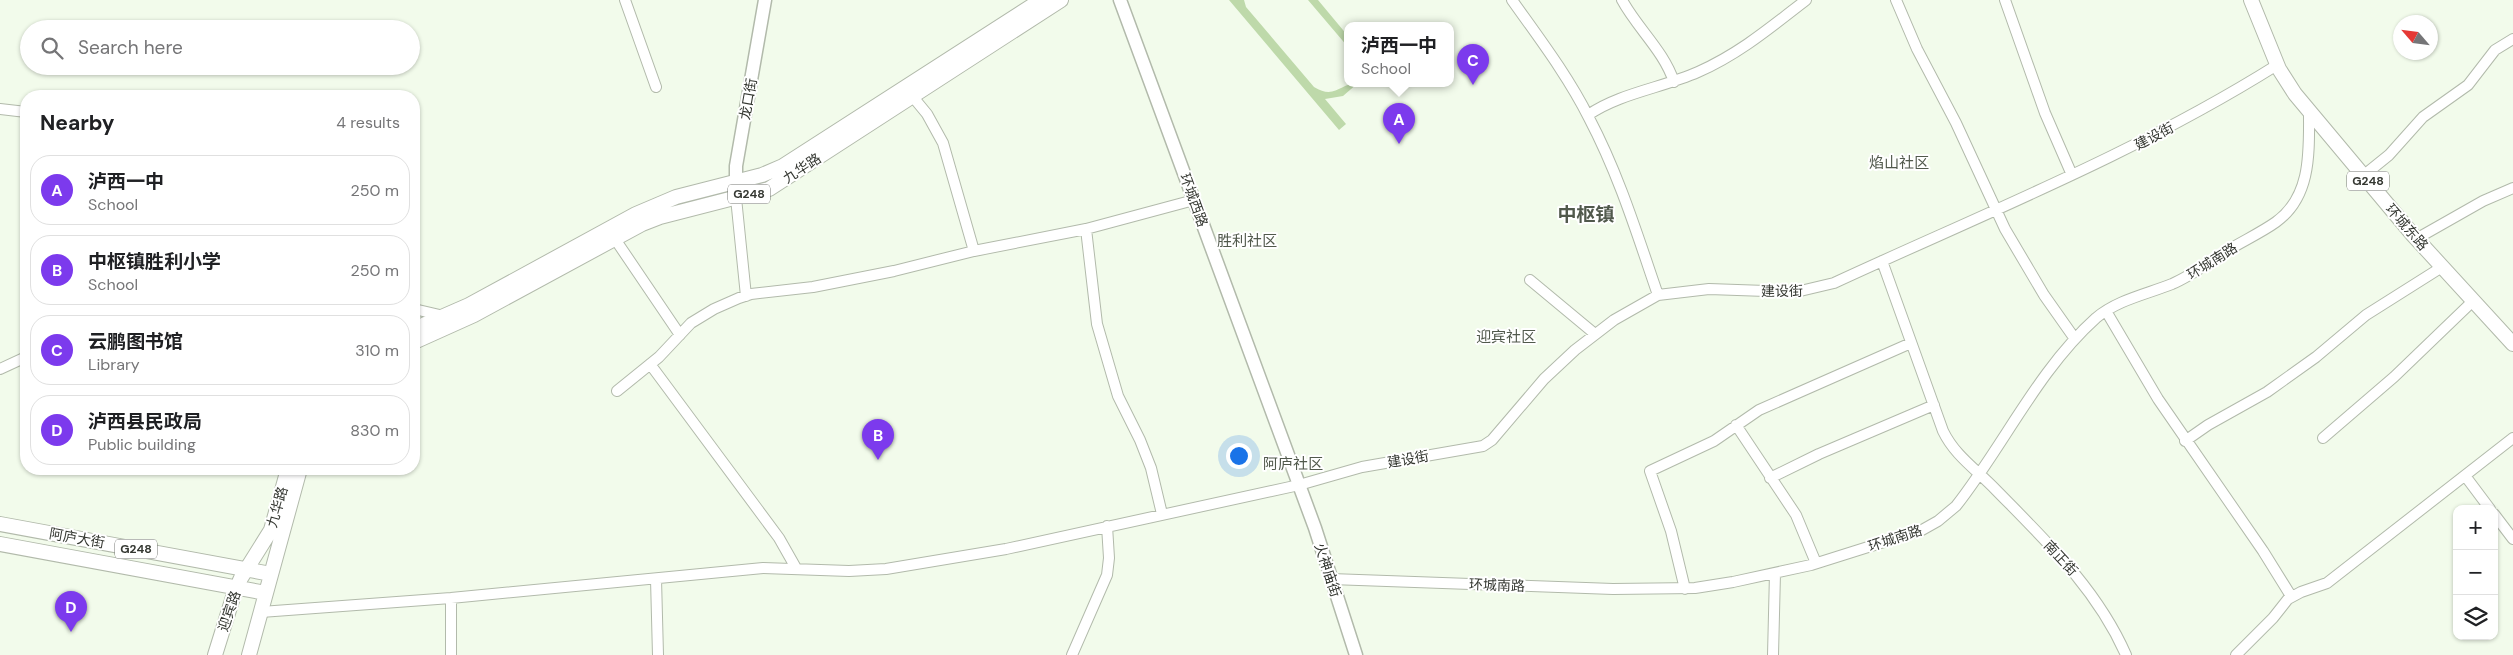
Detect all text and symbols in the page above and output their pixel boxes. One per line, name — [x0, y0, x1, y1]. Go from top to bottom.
north arrow — [2393, 15, 2438, 60]
search box — [20, 20, 420, 75]
popup — [1344, 22, 1454, 87]
text: 泸西一中 — [1361, 33, 1437, 58]
icon: search — [38, 34, 66, 62]
text: Search here — [78, 35, 183, 60]
pin: C — [1457, 44, 1489, 85]
text: School — [1361, 58, 1411, 79]
street label: 龙口街 — [735, 77, 761, 121]
pin: A — [1383, 103, 1415, 144]
text: Nearby — [40, 109, 114, 137]
text: 4 results — [336, 112, 400, 133]
street label: 建设街 — [2131, 118, 2177, 154]
street label: 九华路 — [779, 149, 825, 187]
district label: 焰山社区 — [1869, 153, 1929, 173]
text: 泸西一中 — [88, 169, 164, 194]
street label: 环城西路 — [1176, 171, 1212, 229]
road number: G248 — [2347, 172, 2389, 190]
text: A — [51, 180, 63, 201]
text: 250 m — [351, 180, 399, 201]
road number: G248 — [728, 184, 770, 203]
text: School — [88, 194, 138, 215]
street label: 环城东路 — [2382, 200, 2432, 254]
district label: 中枢镇 — [1557, 202, 1615, 227]
district label: 胜利社区 — [1217, 231, 1277, 251]
street label: 环城南路 — [2183, 239, 2241, 283]
text: 中枢镇胜利小学 — [88, 249, 221, 274]
text: B — [52, 260, 62, 281]
text: 250 m — [351, 260, 399, 281]
text: School — [88, 274, 138, 295]
street label: 建设街 — [1761, 282, 1803, 300]
district label: 迎宾社区 — [1476, 327, 1536, 347]
text: 云鹏图书馆 — [88, 329, 183, 354]
text: C — [51, 340, 63, 361]
text: 310 m — [355, 340, 399, 361]
text: Library — [88, 354, 140, 375]
text: 泸西县民政局 — [88, 409, 202, 434]
pin: B — [862, 419, 894, 460]
text: D — [51, 420, 63, 441]
text: 830 m — [350, 420, 399, 441]
text: Public building — [88, 434, 196, 455]
your location — [1226, 443, 1252, 469]
street label: 建设街 — [1386, 446, 1430, 472]
district label: 阿庐社区 — [1263, 454, 1323, 474]
street label: 九华路 — [263, 484, 291, 530]
map controls — [2453, 505, 2498, 640]
button: + — [2453, 505, 2498, 550]
street label: 环城南路 — [1866, 521, 1924, 555]
street label: 阿庐大街 — [48, 524, 106, 552]
street label: 南正街 — [2040, 537, 2082, 579]
road number: G248 — [115, 540, 157, 558]
street label: 火神庙街 — [1311, 541, 1345, 599]
button: − — [2453, 550, 2498, 595]
street label: 环城南路 — [1469, 575, 1525, 595]
street label: 迎宾路 — [214, 588, 244, 634]
pin: D — [55, 591, 87, 632]
button: layers — [2453, 595, 2498, 640]

